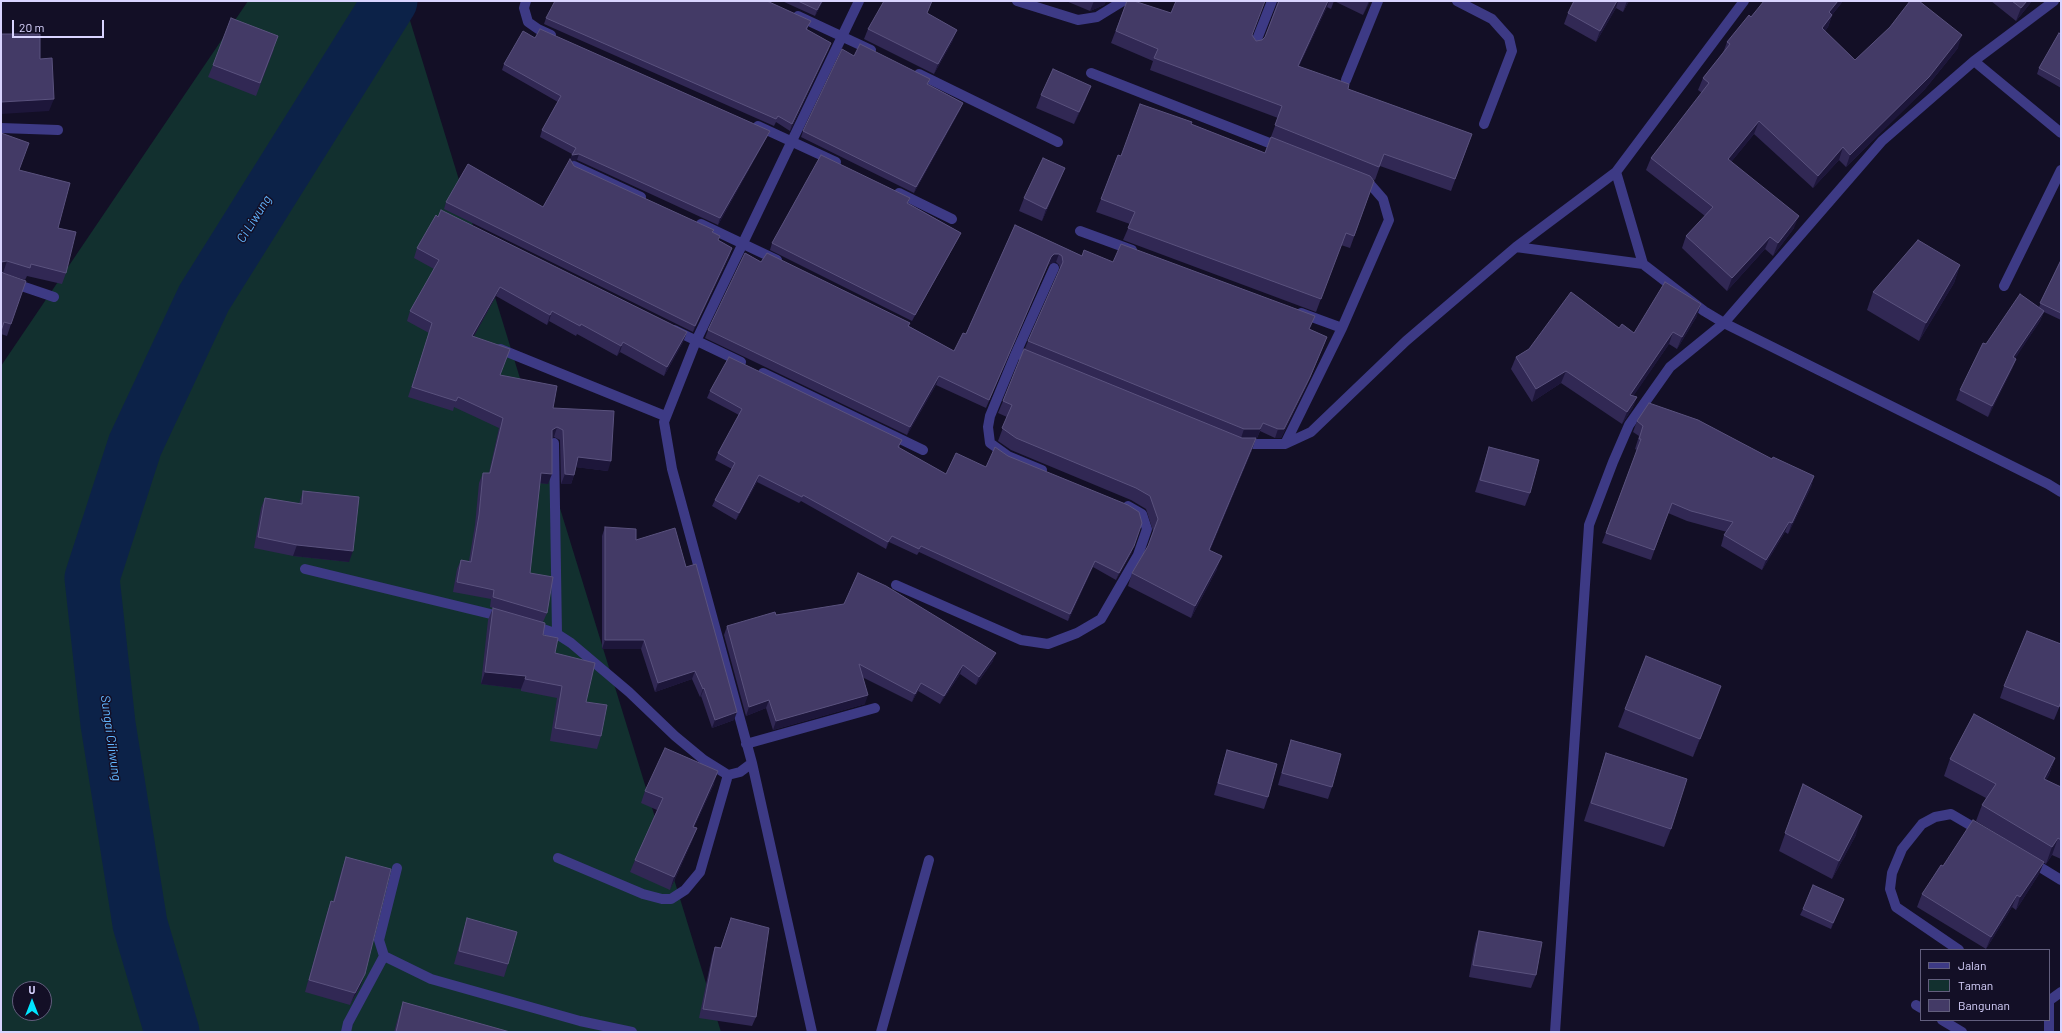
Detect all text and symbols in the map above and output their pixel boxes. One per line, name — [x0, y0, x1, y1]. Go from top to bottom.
scale bar — [14, 12, 106, 38]
text: 20 m — [19, 20, 45, 34]
water label: Ci Liwung — [233, 192, 275, 246]
water label: Sungai Ciliwung — [97, 694, 125, 782]
legend — [1920, 949, 2050, 1021]
text: Jalan — [1958, 958, 1986, 972]
text: Taman — [1958, 978, 1993, 992]
north arrow — [12, 981, 52, 1021]
text: U — [29, 983, 35, 996]
text: Bangunan — [1958, 998, 2010, 1012]

